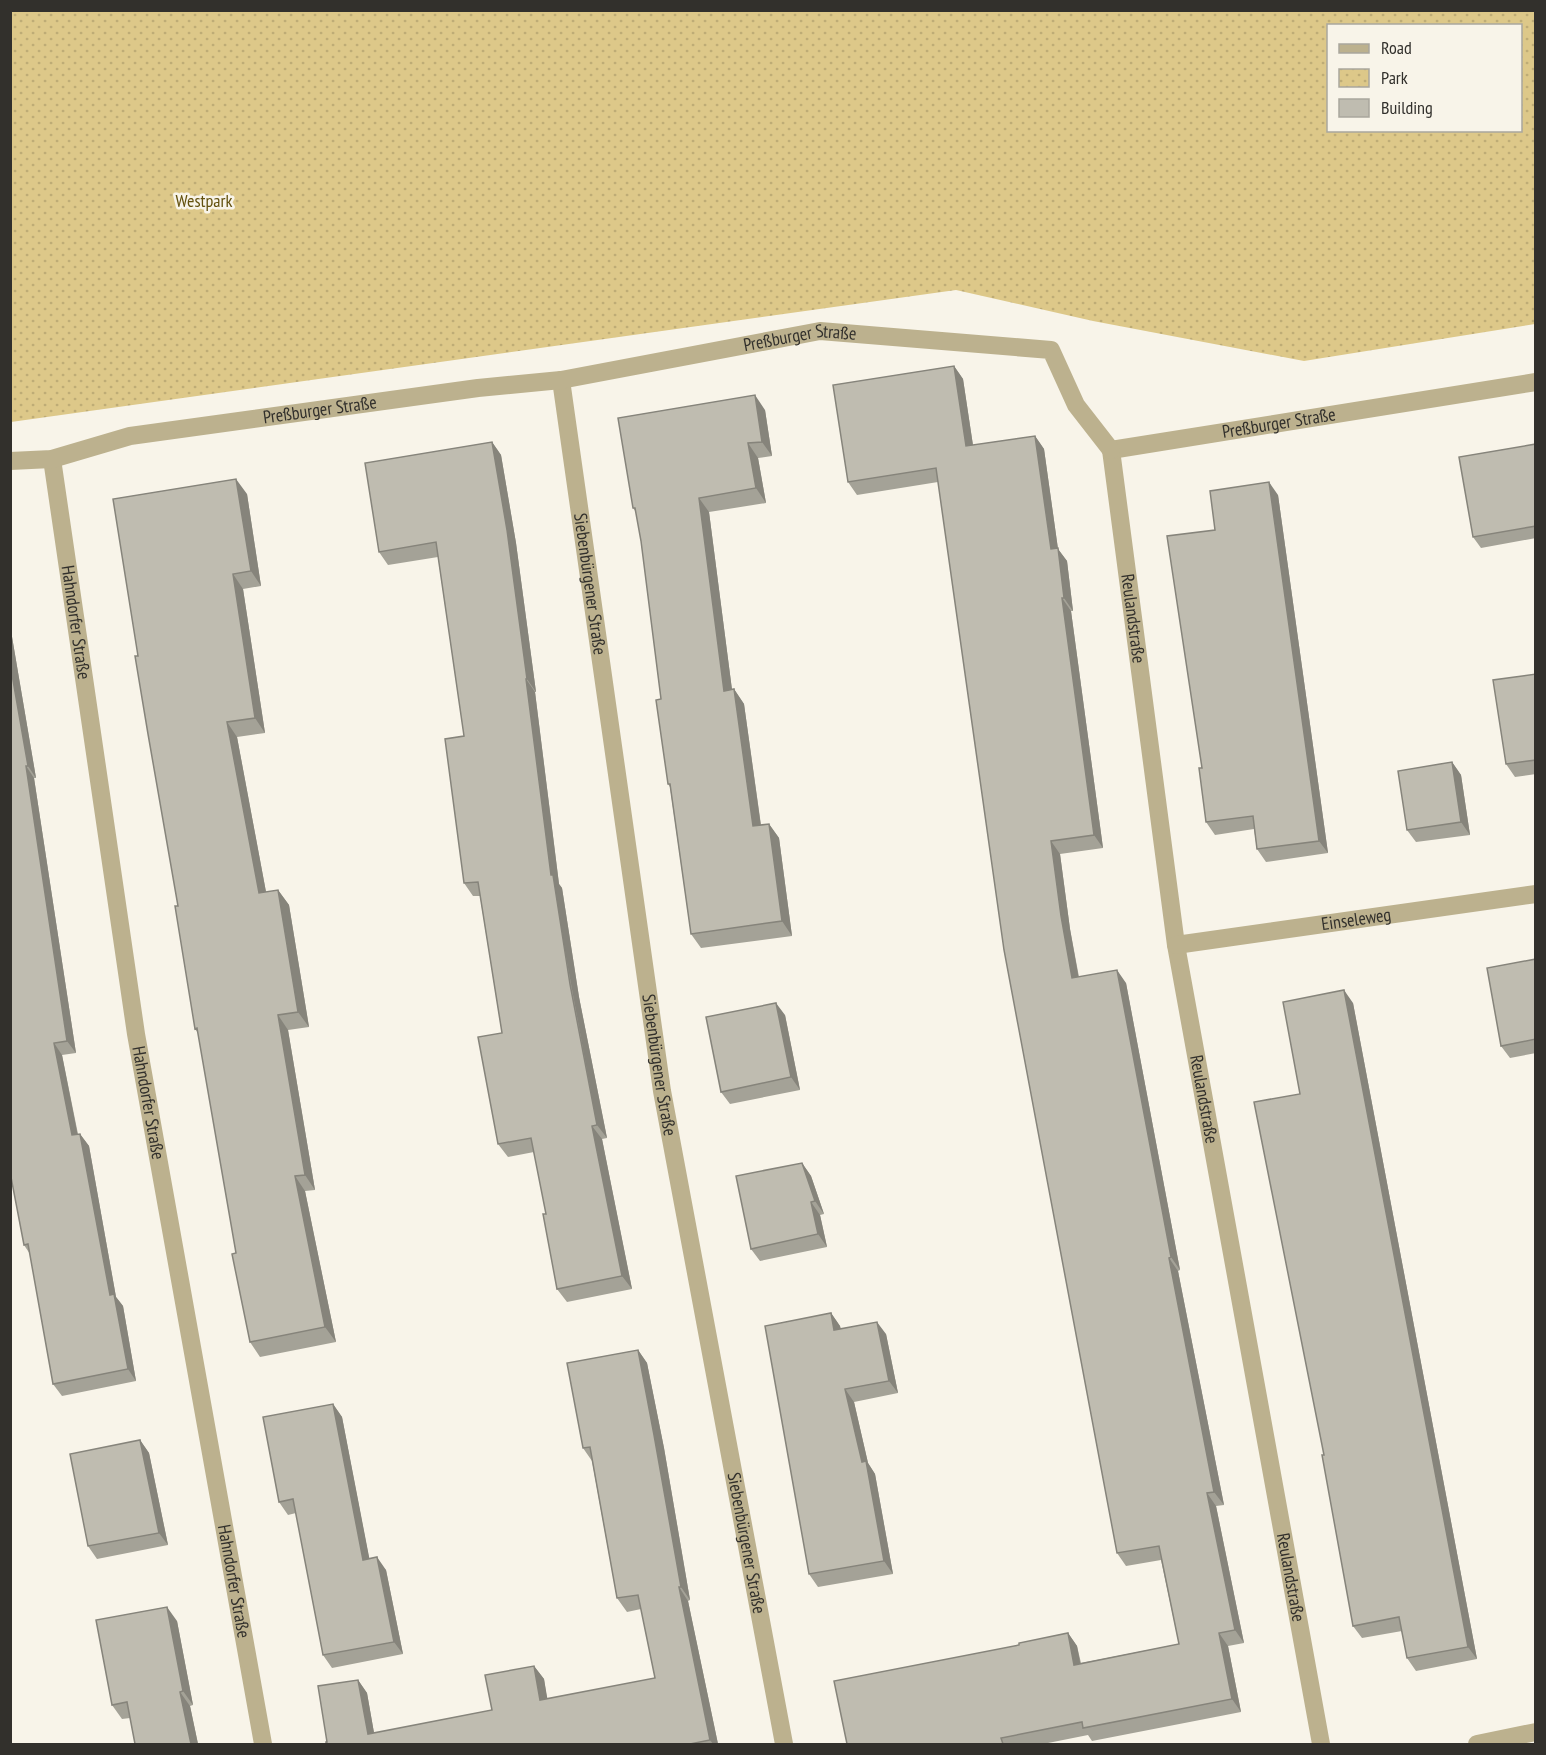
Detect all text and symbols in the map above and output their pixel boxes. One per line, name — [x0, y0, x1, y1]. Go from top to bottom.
legend — [1327, 24, 1522, 132]
text: Road — [1381, 36, 1412, 59]
text: Park — [1381, 66, 1408, 89]
text: Building — [1381, 96, 1433, 119]
park label: Westpark — [176, 189, 232, 212]
street label: Preßburger Straße — [741, 319, 857, 356]
street label: Preßburger Straße — [262, 390, 378, 429]
street label: Preßburger Straße — [1220, 402, 1337, 443]
street label: Siebenbürgener Straße — [569, 511, 612, 656]
street label: Hahndorfer Straße — [57, 564, 96, 681]
street label: Reulandstraße — [1116, 573, 1151, 664]
street label: Einseleweg — [1320, 903, 1392, 935]
street label: Siebenbürgener Straße — [637, 993, 682, 1138]
street label: Hahndorfer Straße — [127, 1044, 170, 1161]
street label: Reulandstraße — [1185, 1053, 1224, 1145]
street label: Siebenbürgener Straße — [722, 1470, 771, 1615]
street label: Hahndorfer Straße — [213, 1523, 256, 1640]
street label: Reulandstraße — [1272, 1531, 1311, 1624]

